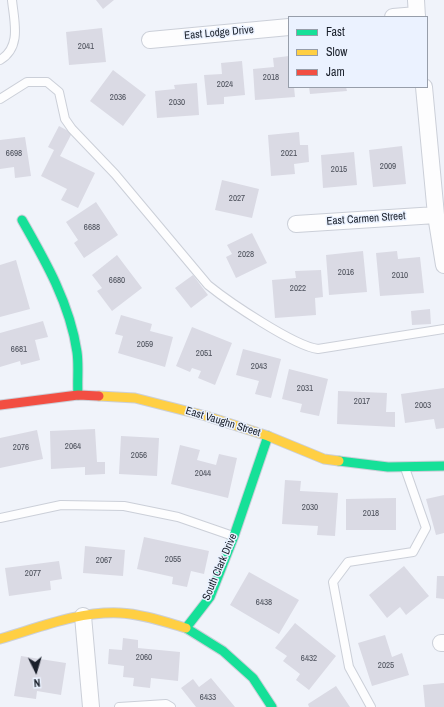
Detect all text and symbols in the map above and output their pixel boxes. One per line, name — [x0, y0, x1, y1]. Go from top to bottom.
legend — [288, 16, 428, 88]
street label: East Lodge Drive — [184, 23, 254, 43]
text: Fast — [326, 24, 345, 40]
house number: 2041 — [78, 42, 94, 52]
text: Slow — [326, 44, 347, 60]
text: Jam — [326, 64, 345, 80]
house number: 2018 — [263, 73, 279, 83]
house number: 2024 — [217, 80, 233, 90]
house number: 2036 — [110, 93, 126, 103]
house number: 2030 — [169, 98, 185, 108]
house number: 6698 — [6, 149, 22, 159]
house number: 2021 — [281, 149, 297, 159]
house number: 2009 — [380, 162, 396, 172]
house number: 2015 — [331, 165, 347, 175]
house number: 2027 — [229, 194, 245, 204]
street label: East Carmen Street — [326, 210, 406, 228]
house number: 6688 — [84, 223, 100, 233]
house number: 2028 — [238, 250, 254, 260]
house number: 2016 — [338, 268, 354, 278]
house number: 2010 — [392, 271, 408, 281]
house number: 6680 — [109, 276, 125, 286]
house number: 2022 — [290, 284, 306, 294]
house number: 2059 — [137, 340, 153, 350]
house number: 6681 — [11, 345, 27, 355]
house number: 2051 — [196, 349, 212, 359]
house number: 2043 — [251, 362, 267, 372]
house number: 2031 — [297, 384, 313, 394]
house number: 2017 — [354, 397, 370, 407]
house number: 2003 — [415, 401, 431, 411]
street label: East Vaughn Street — [184, 404, 262, 440]
house number: 2064 — [65, 442, 81, 452]
house number: 2076 — [13, 443, 29, 453]
house number: 2056 — [131, 451, 147, 461]
house number: 2044 — [195, 469, 211, 479]
house number: 2030 — [302, 503, 318, 513]
house number: 2018 — [363, 509, 379, 519]
street label: South Clark Drive — [200, 532, 240, 602]
house number: 2055 — [165, 555, 181, 565]
house number: 2067 — [96, 556, 112, 566]
house number: 2077 — [25, 569, 41, 579]
house number: 6438 — [256, 598, 272, 608]
north arrow — [16, 651, 56, 691]
house number: 2060 — [136, 653, 152, 663]
house number: 6432 — [301, 654, 317, 664]
house number: 2025 — [378, 661, 394, 671]
text: N — [33, 676, 41, 690]
house number: 6433 — [200, 693, 216, 703]

